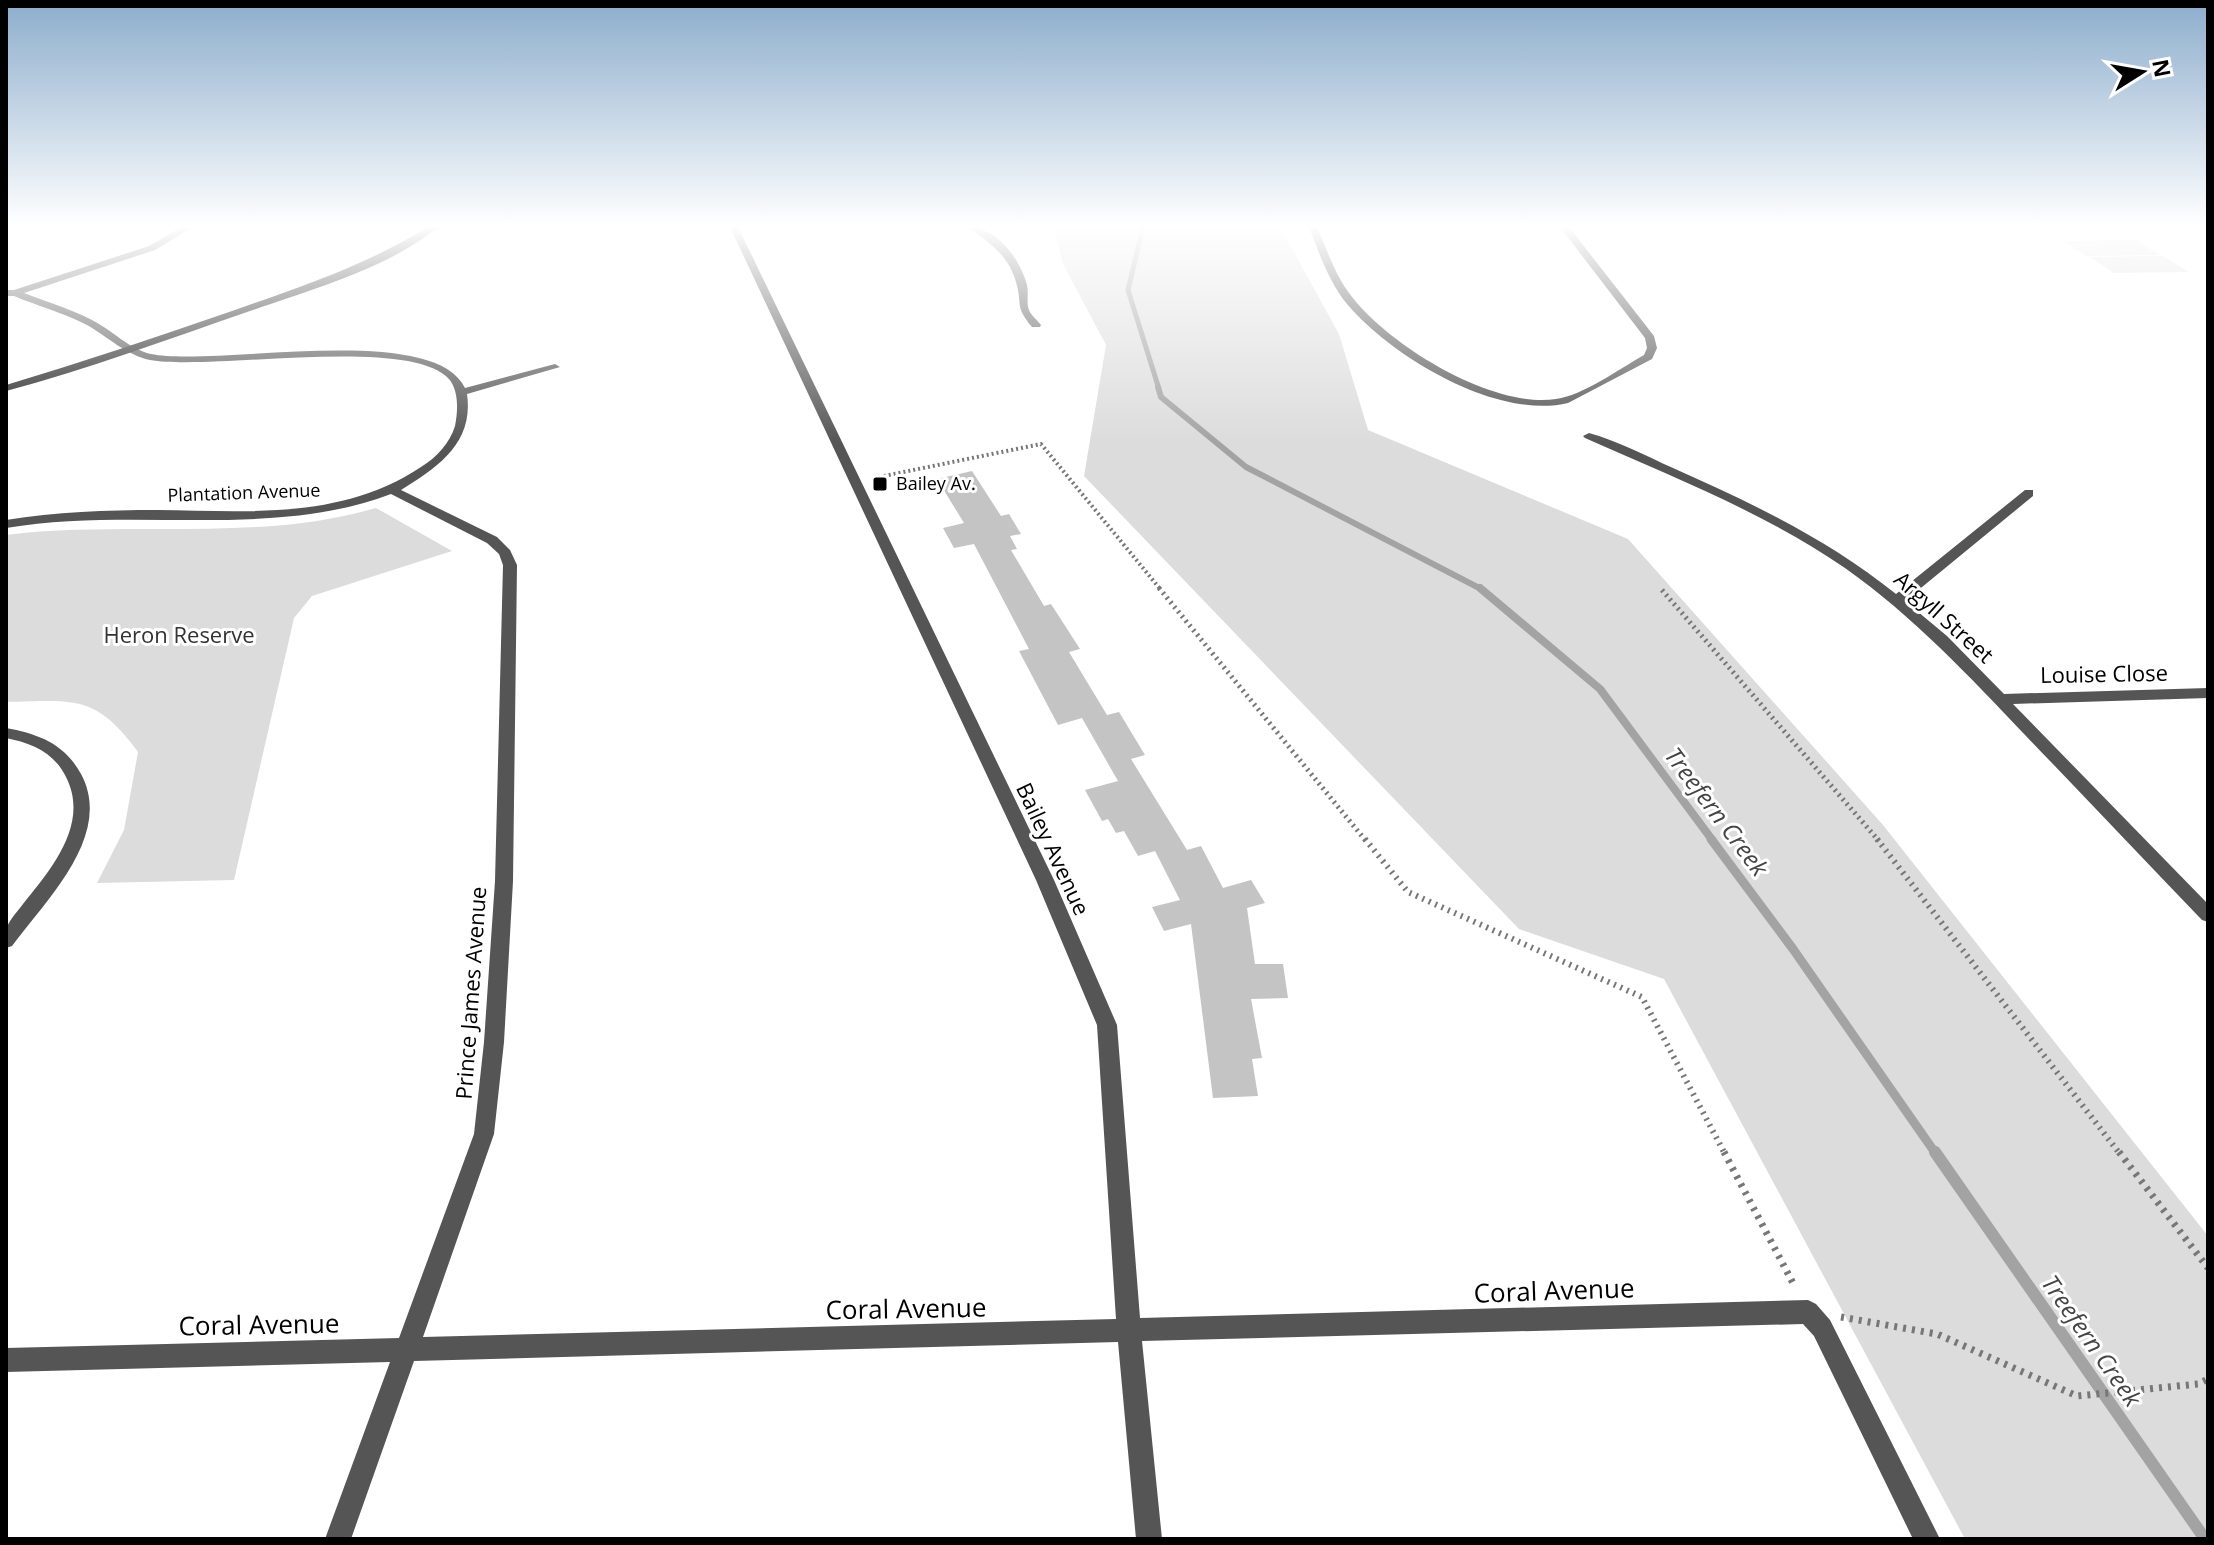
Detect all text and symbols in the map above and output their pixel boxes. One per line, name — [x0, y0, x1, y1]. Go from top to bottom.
north arrow — [2102, 32, 2182, 112]
text: N — [2146, 56, 2179, 80]
place label: Bailey Av. — [896, 471, 976, 495]
marker: Bailey Av. — [871, 475, 889, 493]
street label: Plantation Avenue — [167, 477, 321, 507]
street label: Argyll Street — [1889, 564, 2001, 669]
park label: Heron Reserve — [103, 619, 255, 649]
street label: Louise Close — [2040, 657, 2168, 689]
water label: Treefern Creek — [1658, 740, 1777, 883]
street label: Bailey Avenue — [1010, 777, 1098, 920]
street label: Prince James Avenue — [448, 885, 492, 1100]
water label: Treefern Creek — [2035, 1268, 2151, 1414]
street label: Coral Avenue — [1473, 1269, 1635, 1311]
street label: Coral Avenue — [825, 1289, 987, 1327]
street label: Coral Avenue — [178, 1305, 340, 1343]

